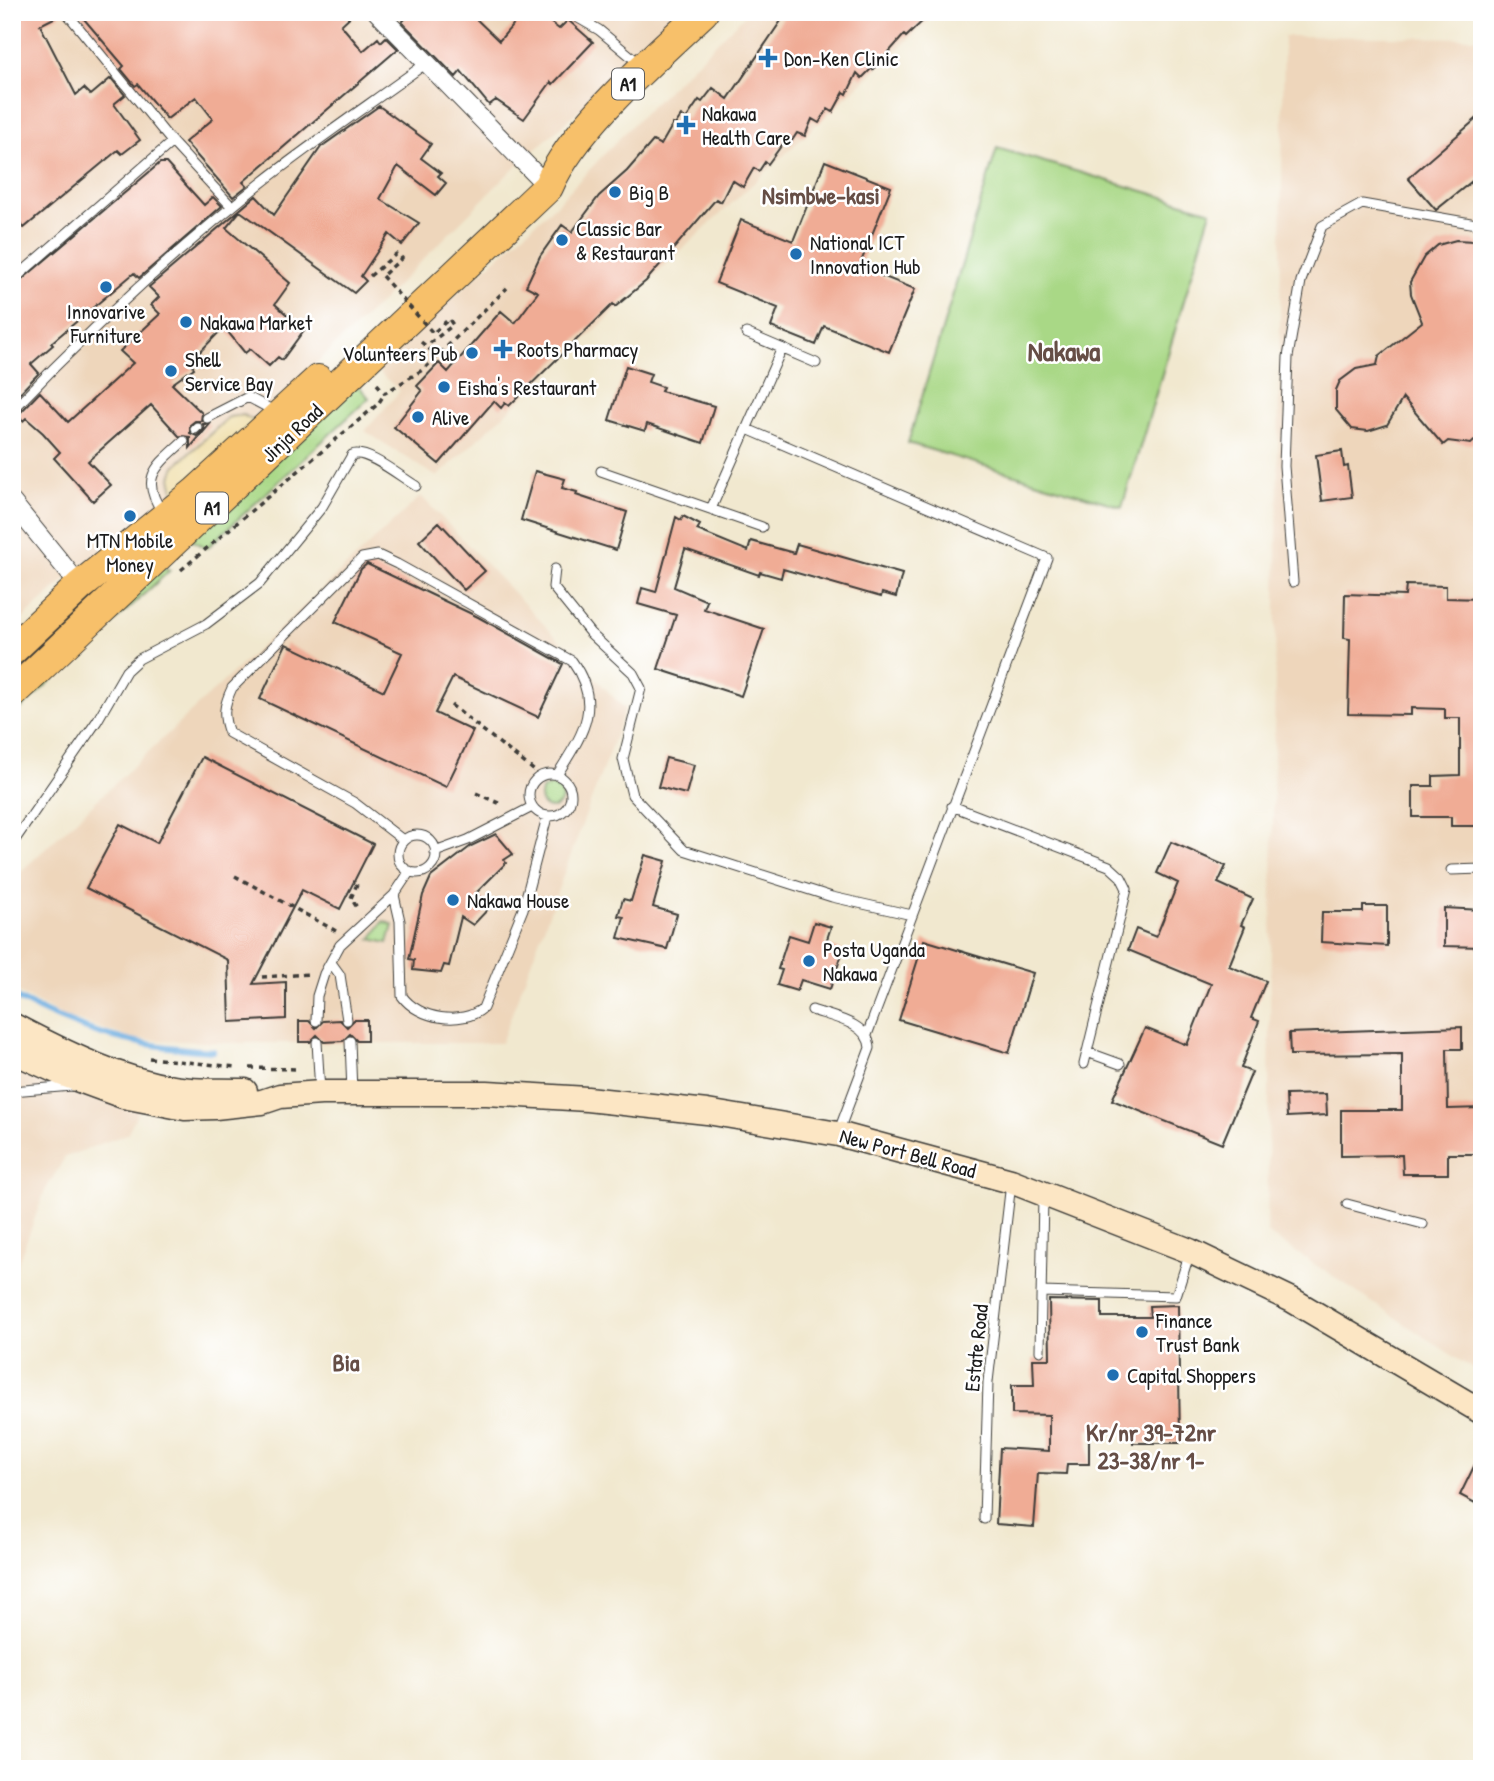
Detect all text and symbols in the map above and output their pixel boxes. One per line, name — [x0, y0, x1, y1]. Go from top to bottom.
place label: Don-Ken Clinic — [784, 44, 899, 73]
marker: Don-Ken Clinic — [758, 48, 778, 68]
road number: A1 — [612, 68, 644, 100]
place label: Nakawa Health Care — [702, 99, 791, 152]
marker: Nakawa Health Care — [676, 115, 696, 135]
place label: Big B — [629, 178, 669, 207]
district label: Nsimbwe-kasi — [762, 179, 880, 211]
marker: Big B — [607, 184, 623, 200]
place label: Classic Bar & Restaurant — [576, 214, 676, 267]
place label: National ICT Innovation Hub — [810, 228, 921, 281]
marker: Classic Bar & Restaurant — [554, 232, 570, 248]
marker: National ICT Innovation Hub — [788, 246, 804, 262]
marker: Innovarive Furniture — [98, 279, 114, 295]
place label: Innovarive Furniture — [67, 297, 145, 350]
place label: Nakawa Market — [200, 308, 313, 337]
marker: Nakawa Market — [178, 314, 194, 330]
district label: Nakawa — [1028, 332, 1100, 370]
place label: Roots Pharmacy — [517, 335, 638, 364]
place label: Volunteers Pub — [342, 339, 458, 368]
marker: Roots Pharmacy — [495, 341, 511, 357]
place label: Shell Service Bay — [185, 345, 273, 398]
marker: Volunteers Pub — [464, 345, 480, 361]
marker: Shell Service Bay — [163, 363, 179, 379]
place label: Eisha's Restaurant — [458, 373, 597, 402]
marker: Eisha's Restaurant — [436, 379, 452, 395]
street label: Jinja Road — [255, 397, 329, 469]
place label: Alive — [432, 403, 469, 432]
marker: Alive — [410, 409, 426, 425]
road number: A1 — [196, 492, 228, 524]
marker: MTN Mobile Money — [122, 508, 138, 524]
place label: MTN Mobile Money — [87, 526, 173, 579]
place label: Nakawa House — [467, 886, 569, 915]
marker: Nakawa House — [445, 892, 461, 908]
place label: Posta Uganda Nakawa — [823, 935, 925, 988]
marker: Posta Uganda Nakawa — [801, 953, 817, 969]
street label: New Port Bell Road — [837, 1121, 979, 1185]
street label: Estate Road — [957, 1303, 995, 1393]
place label: Finance Trust Bank — [1155, 1306, 1240, 1359]
marker: Finance Trust Bank — [1134, 1324, 1150, 1340]
district label: Bia — [333, 1346, 360, 1378]
place label: Capital Shoppers — [1127, 1361, 1256, 1390]
marker: Capital Shoppers — [1105, 1367, 1121, 1383]
district label: Kr/nr 39-72nr 23-38/nr 1- — [1086, 1416, 1217, 1476]

